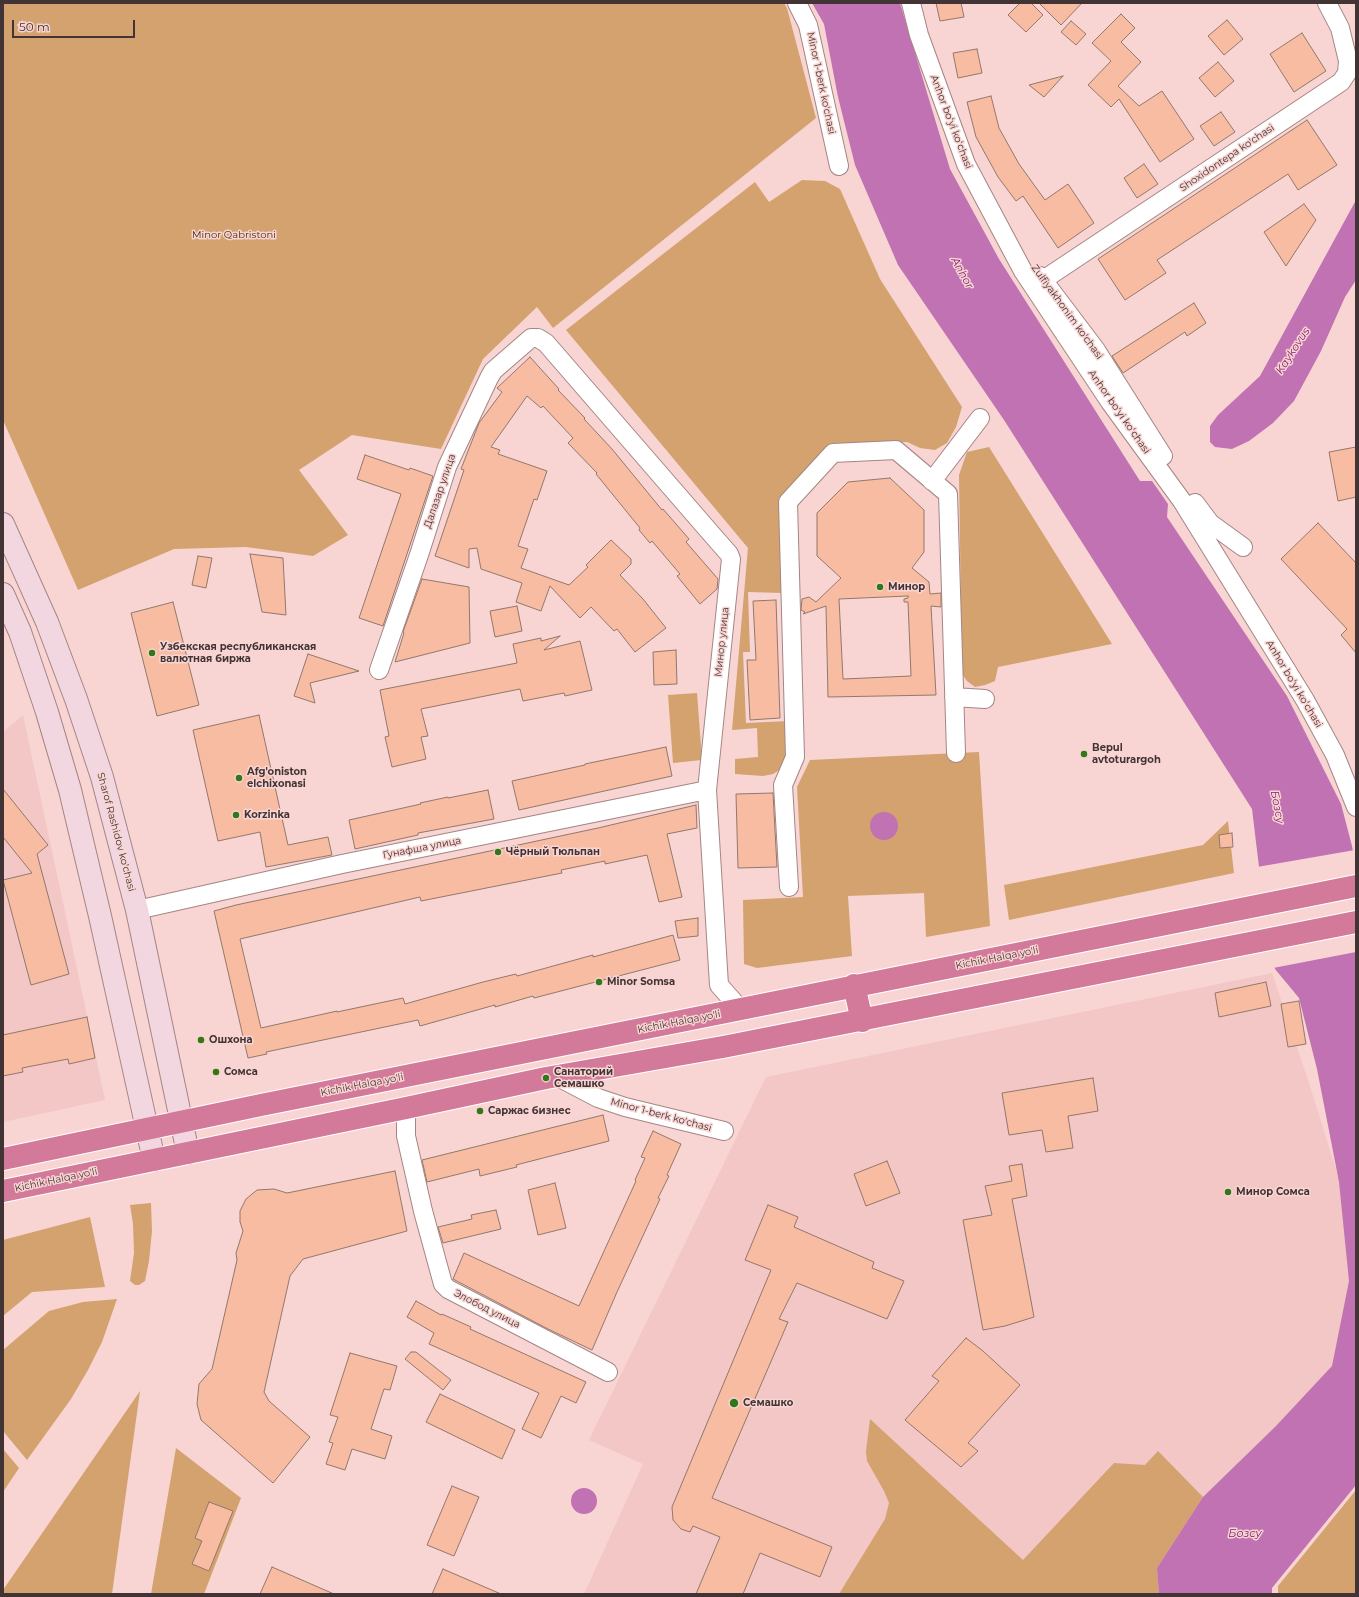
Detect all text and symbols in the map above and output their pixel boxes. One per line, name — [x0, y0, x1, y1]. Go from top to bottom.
scale bar — [14, 12, 137, 38]
text: 50 m — [19, 19, 50, 34]
street label: Minor 1-berk ko'chasi — [804, 31, 838, 135]
street label: Anhor boʻyi koʻchasi — [928, 73, 974, 171]
street label: Shoxidontepa ko'chasi — [1177, 122, 1277, 194]
park label: Minor Qabristoni — [192, 229, 276, 241]
water label: Anhor — [948, 255, 976, 291]
street label: Zulfiyakhonim ko'chasi — [1029, 262, 1105, 362]
water label: Kaykovus — [1273, 325, 1313, 377]
street label: Anhor boʻyi koʻchasi — [1086, 368, 1152, 456]
street label: Далазар улица — [422, 452, 458, 530]
place label: Минор — [888, 581, 925, 593]
marker: Минор — [875, 582, 885, 592]
street label: Минор улица — [712, 606, 732, 678]
street label: Anhor boʻyi koʻchasi — [1263, 638, 1325, 730]
place label: Узбекская республиканская валютная биржа — [160, 641, 316, 664]
marker: Узбекская республиканская валютная биржа — [147, 648, 157, 658]
place label: Bepul avtoturargoh — [1092, 742, 1161, 766]
marker: Bepul avtoturargoh — [1079, 749, 1089, 759]
place label: Afg'oniston elchixonasi — [247, 766, 307, 790]
street label: Sharof Rashidov ko'chasi — [94, 771, 138, 893]
marker: Afg'oniston elchixonasi — [234, 773, 244, 783]
water label: Бозсу — [1267, 789, 1287, 825]
place label: Korzinka — [244, 809, 290, 821]
marker: Korzinka — [231, 810, 241, 820]
street label: Гунафша улица — [382, 835, 462, 861]
place label: Чёрный Тюльпан — [506, 846, 600, 858]
marker: Чёрный Тюльпан — [493, 847, 503, 857]
street label: Kichik Halqa yo'li — [955, 944, 1039, 972]
place label: Minor Somsa — [607, 976, 675, 988]
marker: Minor Somsa — [594, 977, 604, 987]
street label: Kichik Halqa yo'li — [637, 1008, 721, 1036]
place label: Ошхона — [209, 1034, 252, 1046]
marker: Ошхона — [196, 1035, 206, 1045]
place label: Сомса — [224, 1066, 258, 1078]
place label: Санаторий Семашко — [554, 1066, 613, 1090]
marker: Сомса — [211, 1067, 221, 1077]
street label: Kichik Halqa yo'li — [320, 1071, 404, 1099]
marker: Санаторий Семашко — [541, 1073, 551, 1083]
street label: Minor 1-berk ko'chasi — [609, 1096, 713, 1134]
place label: Саржас бизнес — [488, 1105, 571, 1117]
marker: Саржас бизнес — [475, 1106, 485, 1116]
street label: Kichik Halqa yo'li — [14, 1165, 98, 1195]
place label: Минор Сомса — [1236, 1186, 1310, 1198]
marker: Минор Сомса — [1223, 1187, 1233, 1197]
street label: Элобод улица — [452, 1287, 522, 1331]
marker: Семашко — [728, 1397, 740, 1409]
place label: Семашко — [743, 1397, 793, 1409]
water label: Бозсу — [1228, 1527, 1262, 1541]

